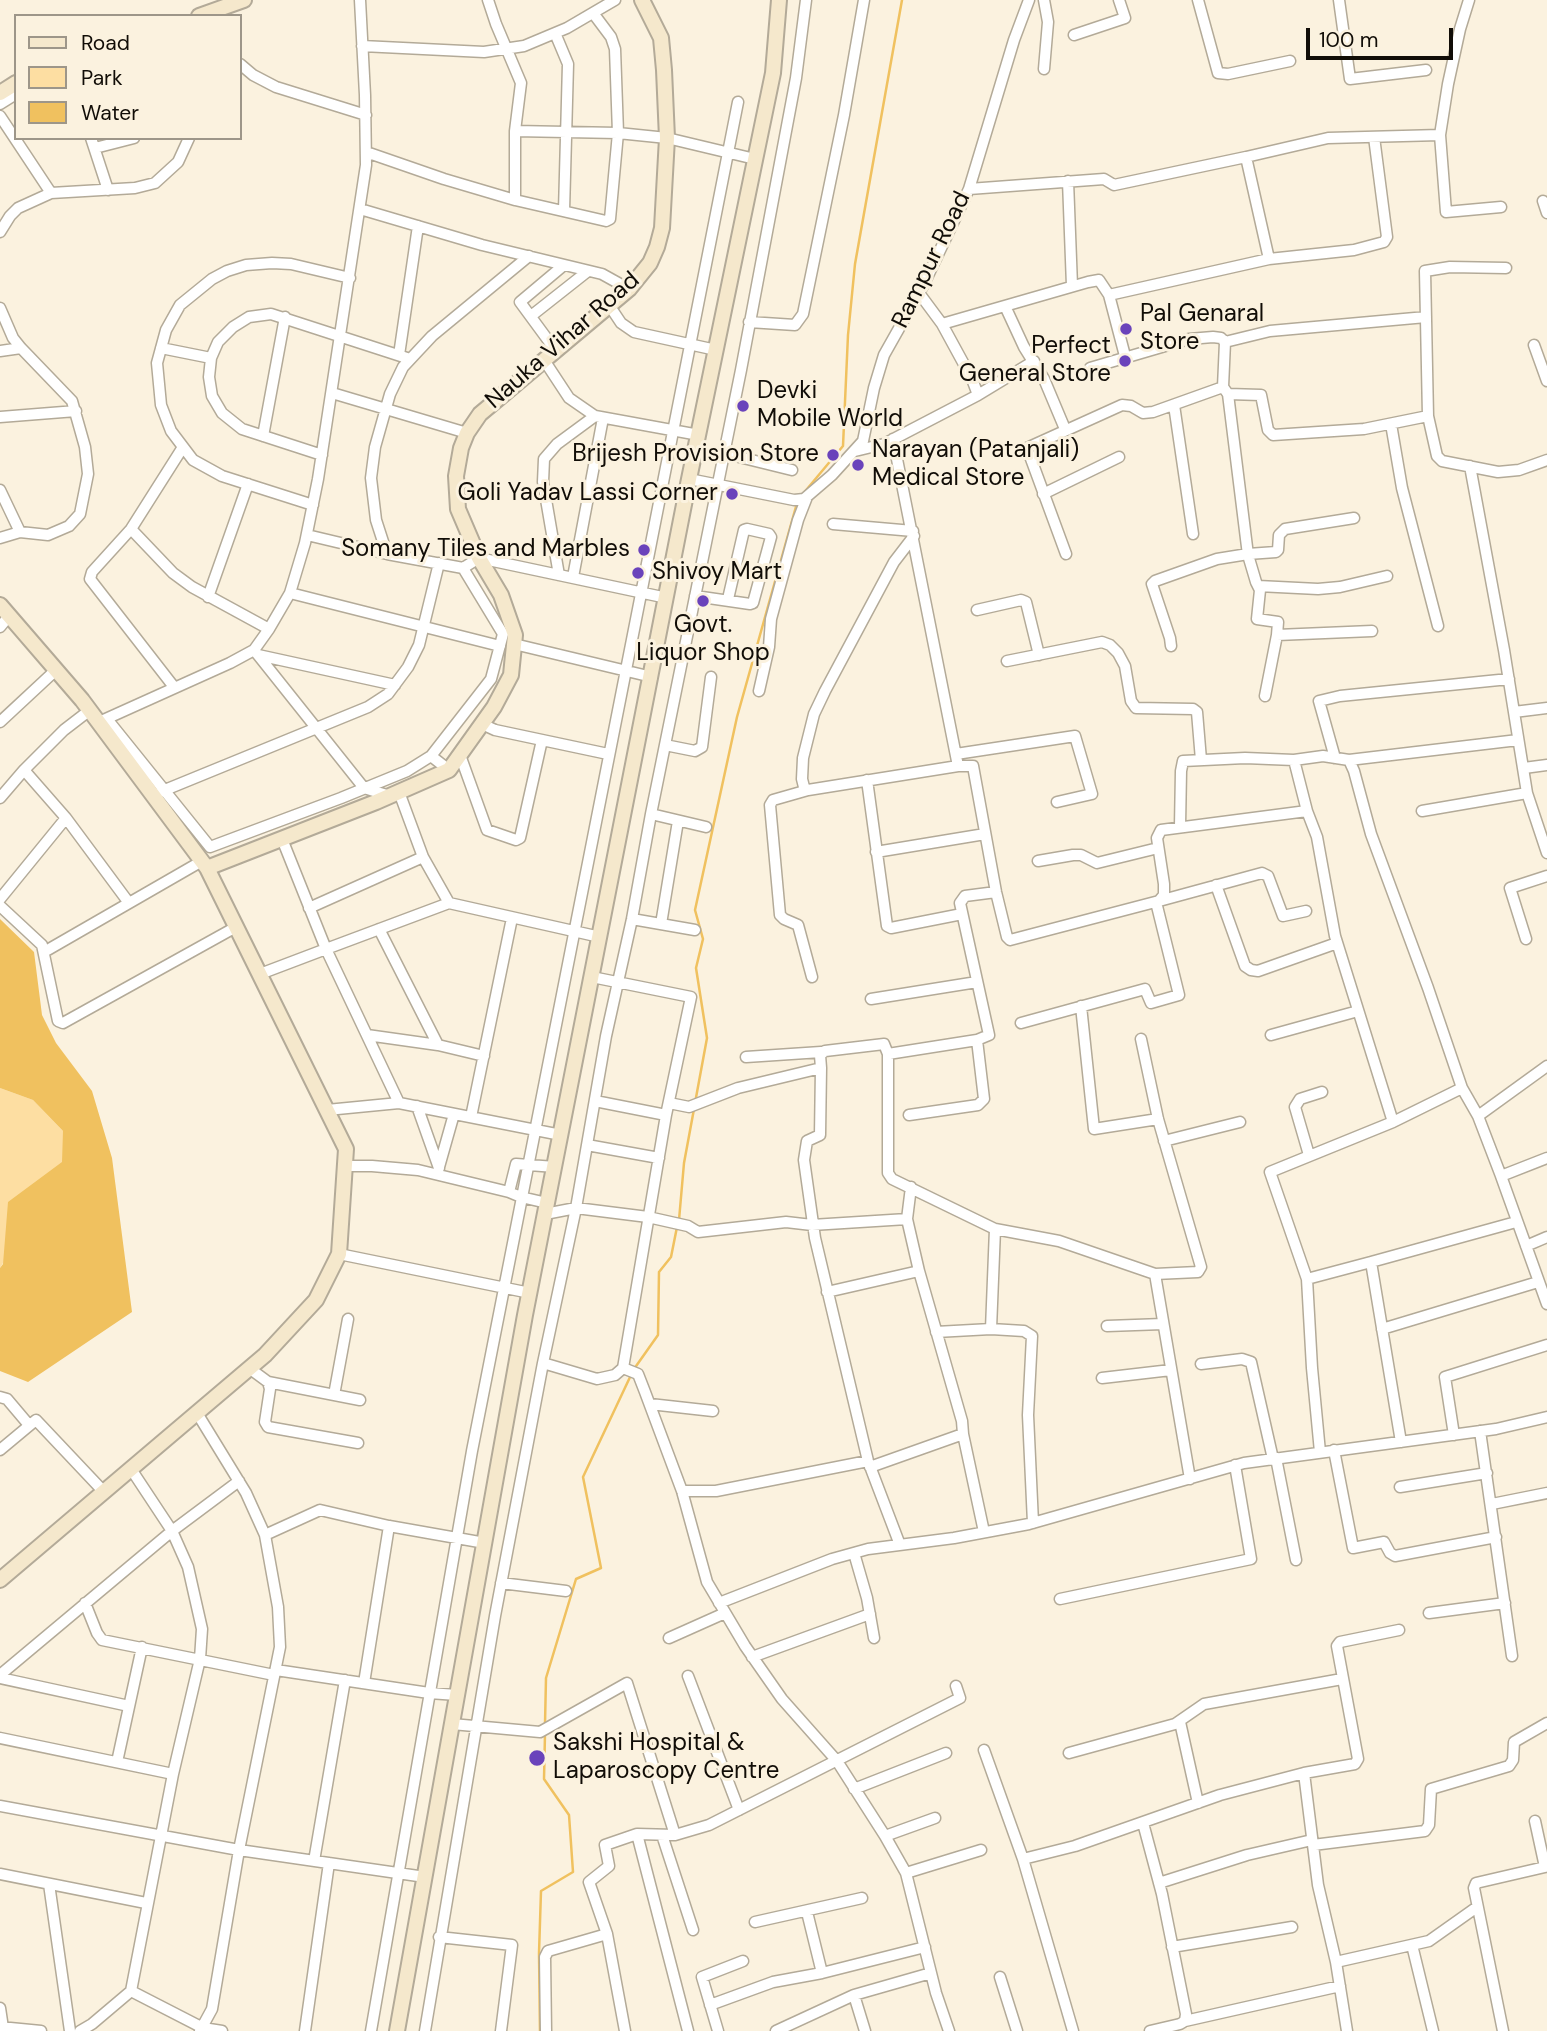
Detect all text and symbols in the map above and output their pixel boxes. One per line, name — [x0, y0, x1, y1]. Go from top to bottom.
legend — [14, 14, 242, 140]
scale bar — [1309, 14, 1456, 58]
text: 100 m — [1319, 26, 1379, 54]
text: Road — [81, 29, 130, 57]
text: Park — [81, 64, 122, 92]
text: Water — [81, 99, 139, 127]
street label: Rampur Road — [887, 187, 977, 333]
street label: Nauka Vihar Road — [480, 266, 646, 416]
place label: Pal Genaral Store — [1140, 301, 1264, 357]
marker: Pal Genaral Store — [1118, 321, 1134, 337]
place label: Perfect General Store — [959, 333, 1111, 389]
marker: Perfect General Store — [1117, 353, 1133, 369]
place label: Devki Mobile World — [757, 378, 903, 434]
marker: Devki Mobile World — [735, 398, 751, 414]
place label: Narayan (Patanjali) Medical Store — [872, 437, 1079, 493]
place label: Brijesh Provision Store — [572, 441, 819, 469]
marker: Brijesh Provision Store — [825, 447, 841, 463]
marker: Narayan (Patanjali) Medical Store — [850, 457, 866, 473]
place label: Goli Yadav Lassi Corner — [458, 480, 718, 508]
marker: Goli Yadav Lassi Corner — [724, 486, 740, 502]
place label: Somany Tiles and Marbles — [341, 536, 630, 564]
marker: Somany Tiles and Marbles — [636, 542, 652, 558]
place label: Shivoy Mart — [652, 559, 782, 587]
marker: Shivoy Mart — [630, 565, 646, 581]
marker: Govt. Liquor Shop — [695, 593, 711, 609]
place label: Govt. Liquor Shop — [636, 612, 770, 668]
place label: Sakshi Hospital & Laparoscopy Centre — [553, 1730, 779, 1786]
marker: Sakshi Hospital & Laparoscopy Centre — [527, 1748, 547, 1768]

